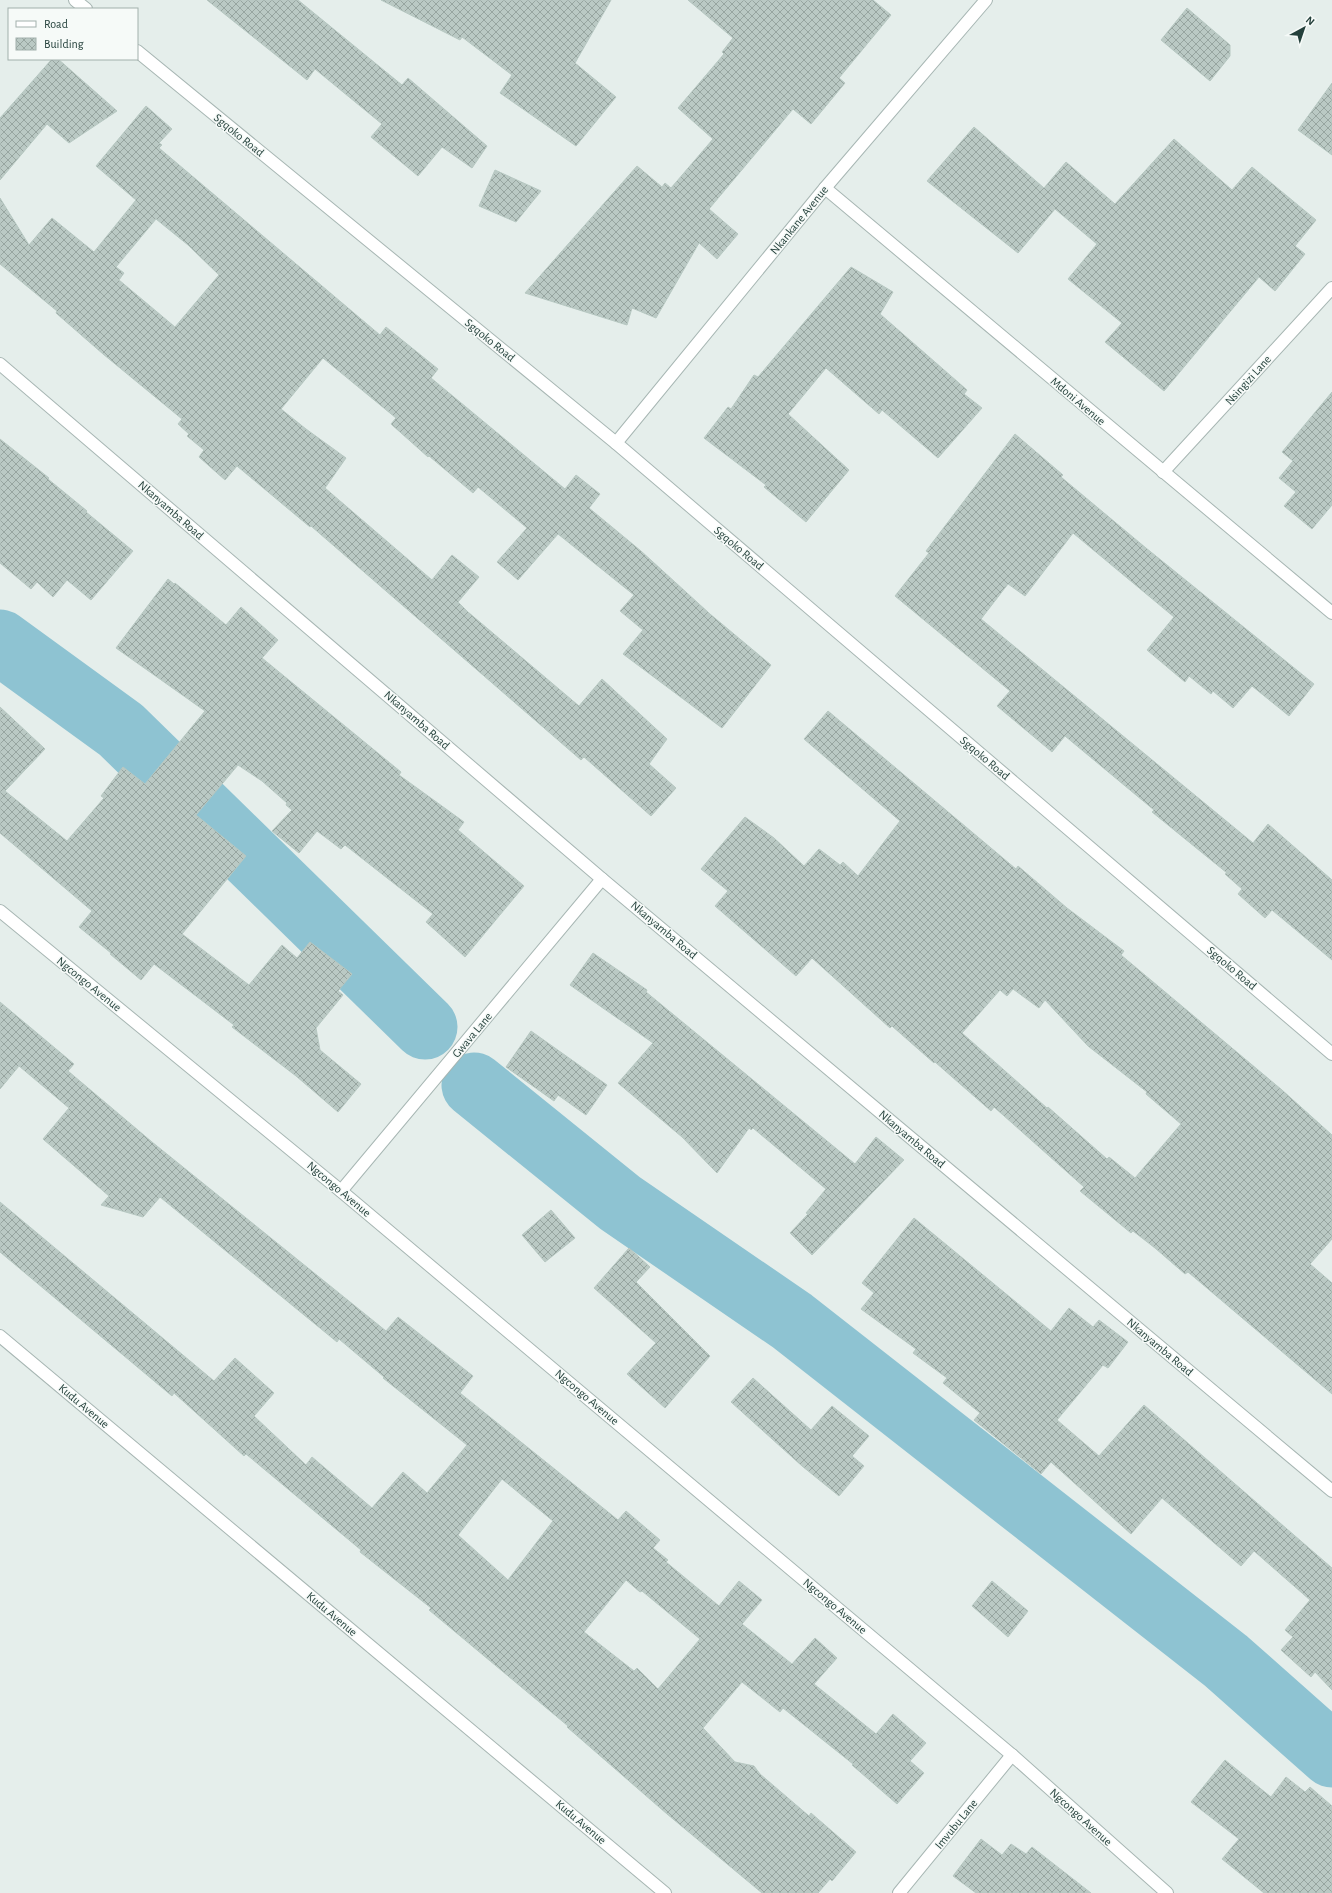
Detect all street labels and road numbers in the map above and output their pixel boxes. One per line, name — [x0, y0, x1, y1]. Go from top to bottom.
street label: Sgqoko Road — [212, 111, 266, 159]
street label: Nkankane Avenue — [768, 183, 830, 257]
street label: Sgqoko Road — [463, 316, 517, 364]
street label: Nsingizi Lane — [1223, 353, 1273, 407]
street label: Mdoni Avenue — [1048, 375, 1108, 427]
street label: Nkanyamba Road — [135, 478, 206, 542]
street label: Sgqoko Road — [712, 524, 766, 572]
street label: Nkanyamba Road — [381, 688, 452, 752]
street label: Sgqoko Road — [958, 734, 1012, 782]
street label: Nkanyamba Road — [628, 899, 699, 962]
street label: Sgqoko Road — [1205, 944, 1259, 992]
street label: Ngcongo Avenue — [55, 954, 123, 1014]
street label: Gwava Lane — [450, 1010, 494, 1060]
street label: Nkanyamba Road — [876, 1108, 947, 1171]
street label: Ngcongo Avenue — [305, 1159, 373, 1219]
street label: Nkanyamba Road — [1124, 1316, 1195, 1379]
street label: Ngcongo Avenue — [553, 1367, 621, 1427]
street label: Kudu Avenue — [56, 1382, 112, 1430]
street label: Ngcongo Avenue — [801, 1576, 869, 1636]
street label: Kudu Avenue — [304, 1590, 360, 1638]
street label: Ngcongo Avenue — [1048, 1786, 1114, 1848]
street label: Imvubu Lane — [932, 1797, 980, 1851]
street label: Kudu Avenue — [553, 1798, 609, 1846]

